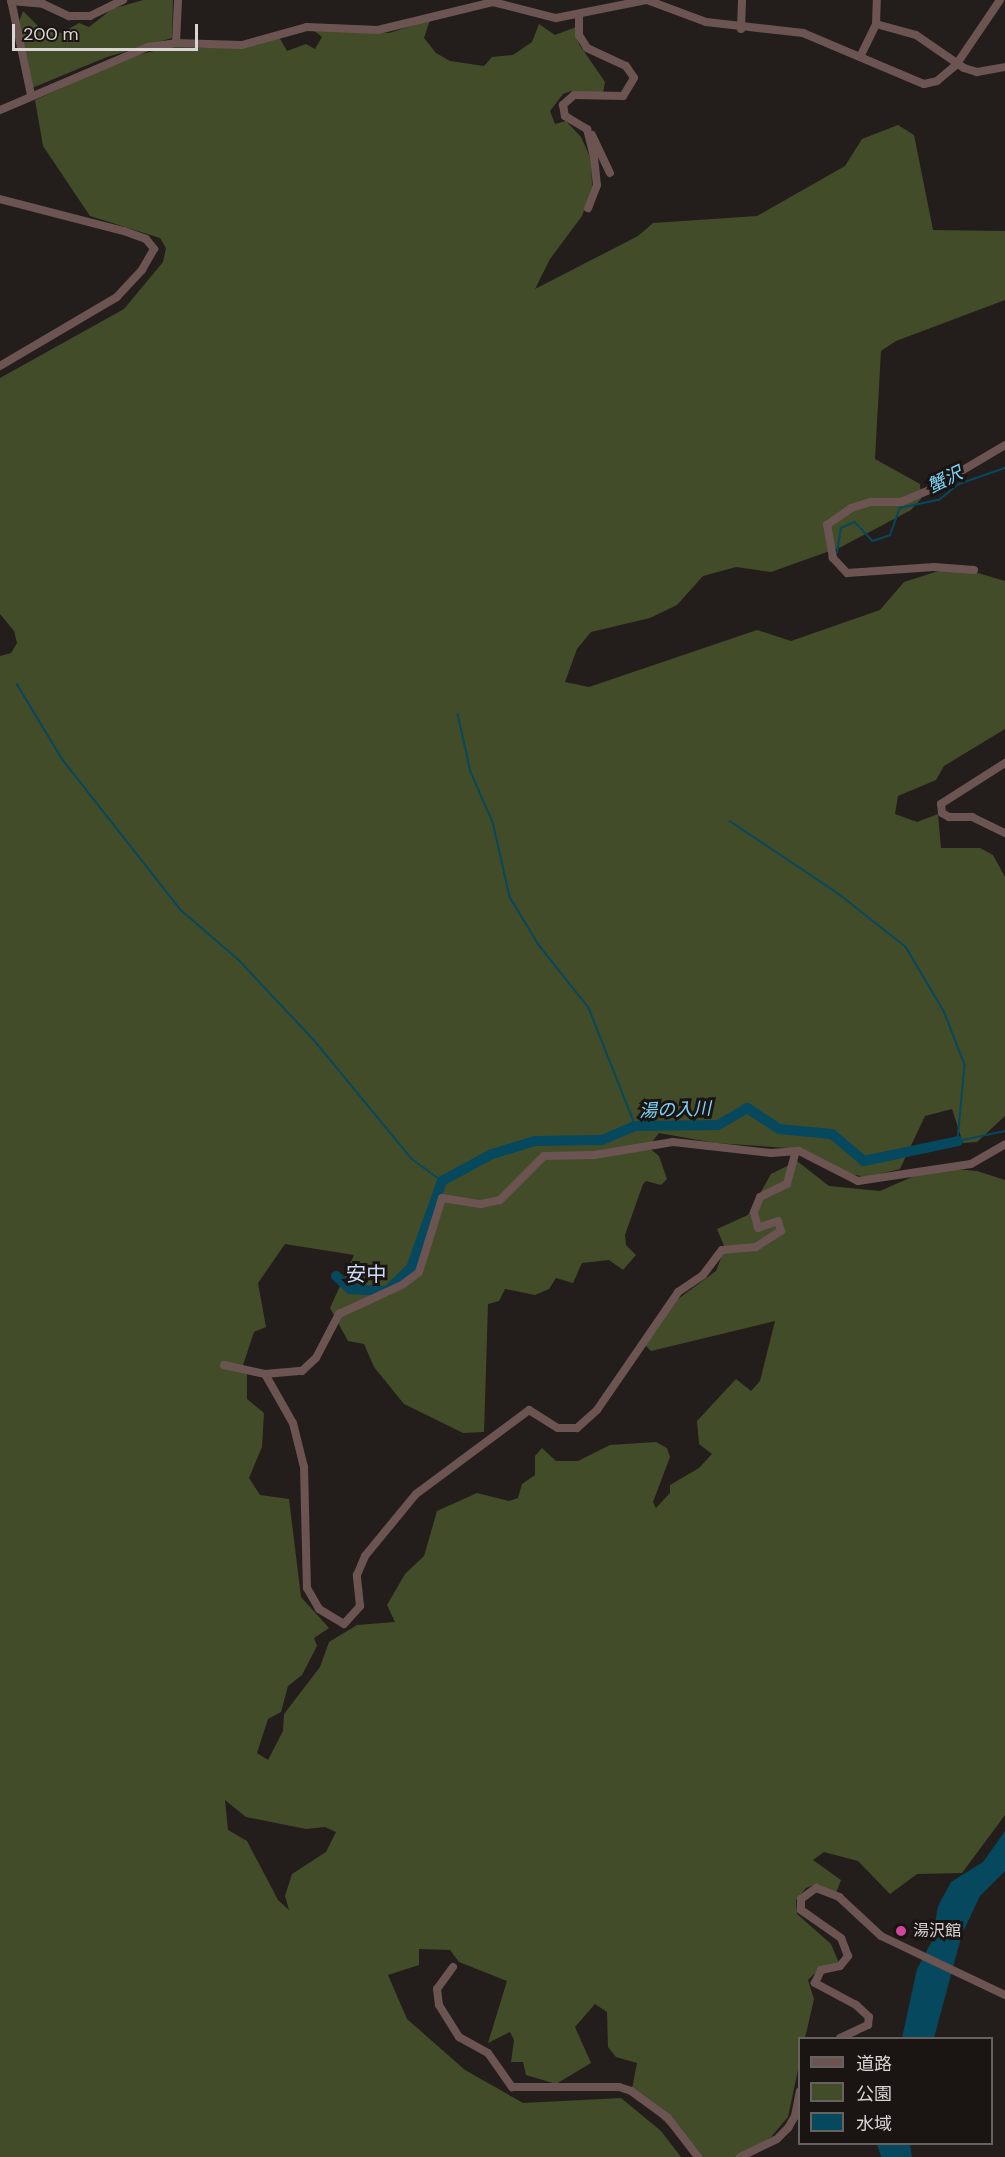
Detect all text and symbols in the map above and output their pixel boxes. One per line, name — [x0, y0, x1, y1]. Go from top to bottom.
scale bar — [15, 12, 201, 50]
text: 200 m — [23, 22, 79, 46]
water label: 蟹沢 — [924, 462, 966, 498]
water label: 湯の入川 — [639, 1098, 711, 1122]
district label: 安中 — [346, 1262, 386, 1286]
place label: 湯沢館 — [913, 1921, 961, 1941]
marker: 湯沢館 — [894, 1924, 908, 1938]
legend — [798, 2037, 993, 2145]
text: 道路 — [856, 2052, 892, 2076]
text: 公園 — [856, 2082, 892, 2106]
text: 水域 — [856, 2112, 892, 2136]

